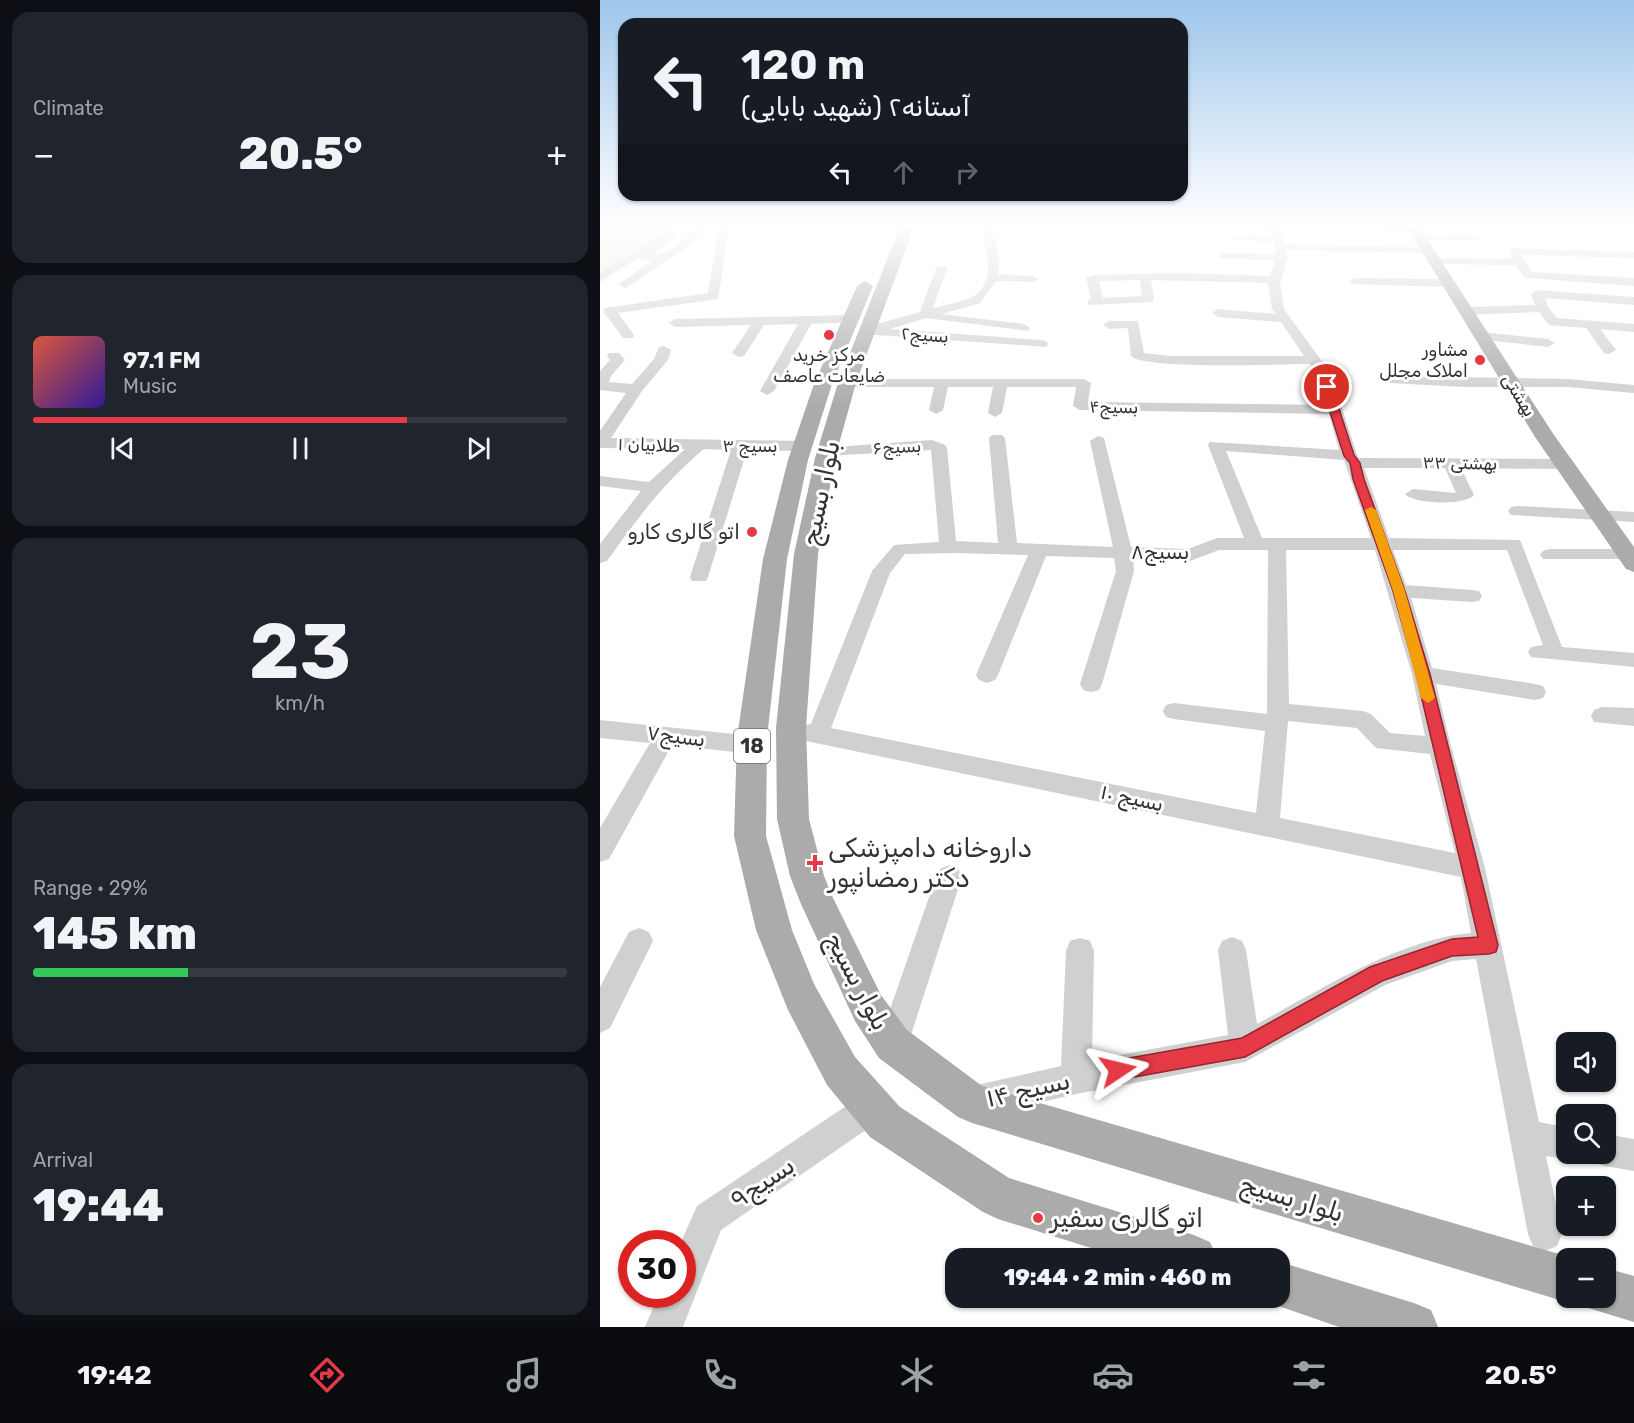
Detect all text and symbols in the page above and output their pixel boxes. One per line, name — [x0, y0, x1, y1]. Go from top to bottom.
text: 120 m — [741, 40, 865, 90]
icon: left — [642, 42, 720, 120]
text: آستانه۲ (شهید بابایی) — [741, 91, 970, 123]
text: Climate — [33, 96, 104, 120]
text: 20.5° — [238, 127, 363, 180]
text: − — [33, 135, 54, 174]
text: + — [546, 135, 567, 174]
icon: left — [824, 156, 857, 189]
icon: ahead — [887, 156, 920, 189]
icon: right — [950, 156, 983, 189]
street label: بسیج۲ — [900, 322, 950, 349]
marker: مرکز خرید ضایعات عاصف — [822, 328, 836, 342]
place label: مشاور املاک مجلل — [1379, 339, 1468, 382]
place label: مرکز خرید ضایعات عاصف — [773, 344, 885, 387]
text: 97.1 FM — [123, 347, 201, 374]
marker: مشاور املاک مجلل — [1473, 353, 1487, 367]
pin — [1301, 361, 1352, 412]
street label: بهشتی — [1497, 369, 1541, 421]
icon: arrive — [1310, 370, 1343, 403]
text: Music — [123, 374, 177, 398]
street label: بسیج۴ — [1089, 396, 1139, 419]
icon: previous — [106, 432, 139, 465]
icon: pause — [284, 432, 317, 465]
icon: next — [462, 432, 495, 465]
street label: طلابیان ۱ — [617, 433, 681, 457]
street label: بسیج ۳ — [722, 435, 778, 458]
street label: بسیج۶ — [872, 435, 922, 460]
street label: بلوار بسیج — [794, 438, 849, 549]
street label: بهشتی ۳۳ — [1422, 451, 1498, 475]
place label: اتو گالری کارو — [627, 519, 740, 545]
marker: اتو گالری کارو — [745, 525, 759, 539]
street label: بسیج۸ — [1131, 539, 1189, 566]
text: 23 — [249, 605, 351, 698]
text: km/h — [275, 691, 325, 715]
street label: بسیج۷ — [645, 720, 707, 753]
road number: 18 — [734, 729, 770, 763]
street label: بسیج ۱۰ — [1098, 779, 1166, 818]
place label: داروخانه دامپزشکی دکتر رمضانپور — [826, 833, 1032, 895]
marker: داروخانه دامپزشکی دکتر رمضانپور — [806, 854, 824, 872]
text: Range · 29% — [33, 876, 148, 900]
text: 145 km — [33, 907, 197, 960]
street label: بلوار بسیج — [817, 927, 896, 1037]
map controls — [1556, 1032, 1616, 1308]
button: sound — [1556, 1032, 1616, 1092]
position arrow — [1086, 1038, 1150, 1102]
street label: بسیج ۱۴ — [983, 1065, 1074, 1116]
button: search — [1556, 1104, 1616, 1164]
text: Arrival — [33, 1148, 93, 1172]
street label: بسیج۹ — [724, 1150, 802, 1217]
street label: بلوار بسیج — [1236, 1168, 1347, 1231]
button: + — [1556, 1176, 1616, 1236]
text: 19:44 — [33, 1179, 164, 1232]
place label: اتو گالری سفیر — [1048, 1203, 1203, 1234]
marker: اتو گالری سفیر — [1031, 1211, 1045, 1225]
speed limit sign: 30 — [618, 1230, 696, 1308]
button: − — [1556, 1248, 1616, 1308]
text: 19:44 · 2 min · 460 m — [1004, 1264, 1231, 1291]
icon: directions — [306, 1354, 348, 1396]
icon: music — [503, 1354, 545, 1396]
icon: phone — [699, 1354, 741, 1396]
icon: climate — [896, 1354, 938, 1396]
icon: car — [1092, 1354, 1134, 1396]
icon: filters — [1288, 1354, 1330, 1396]
text: 19:42 — [77, 1359, 152, 1391]
text: 20.5° — [1485, 1359, 1557, 1391]

